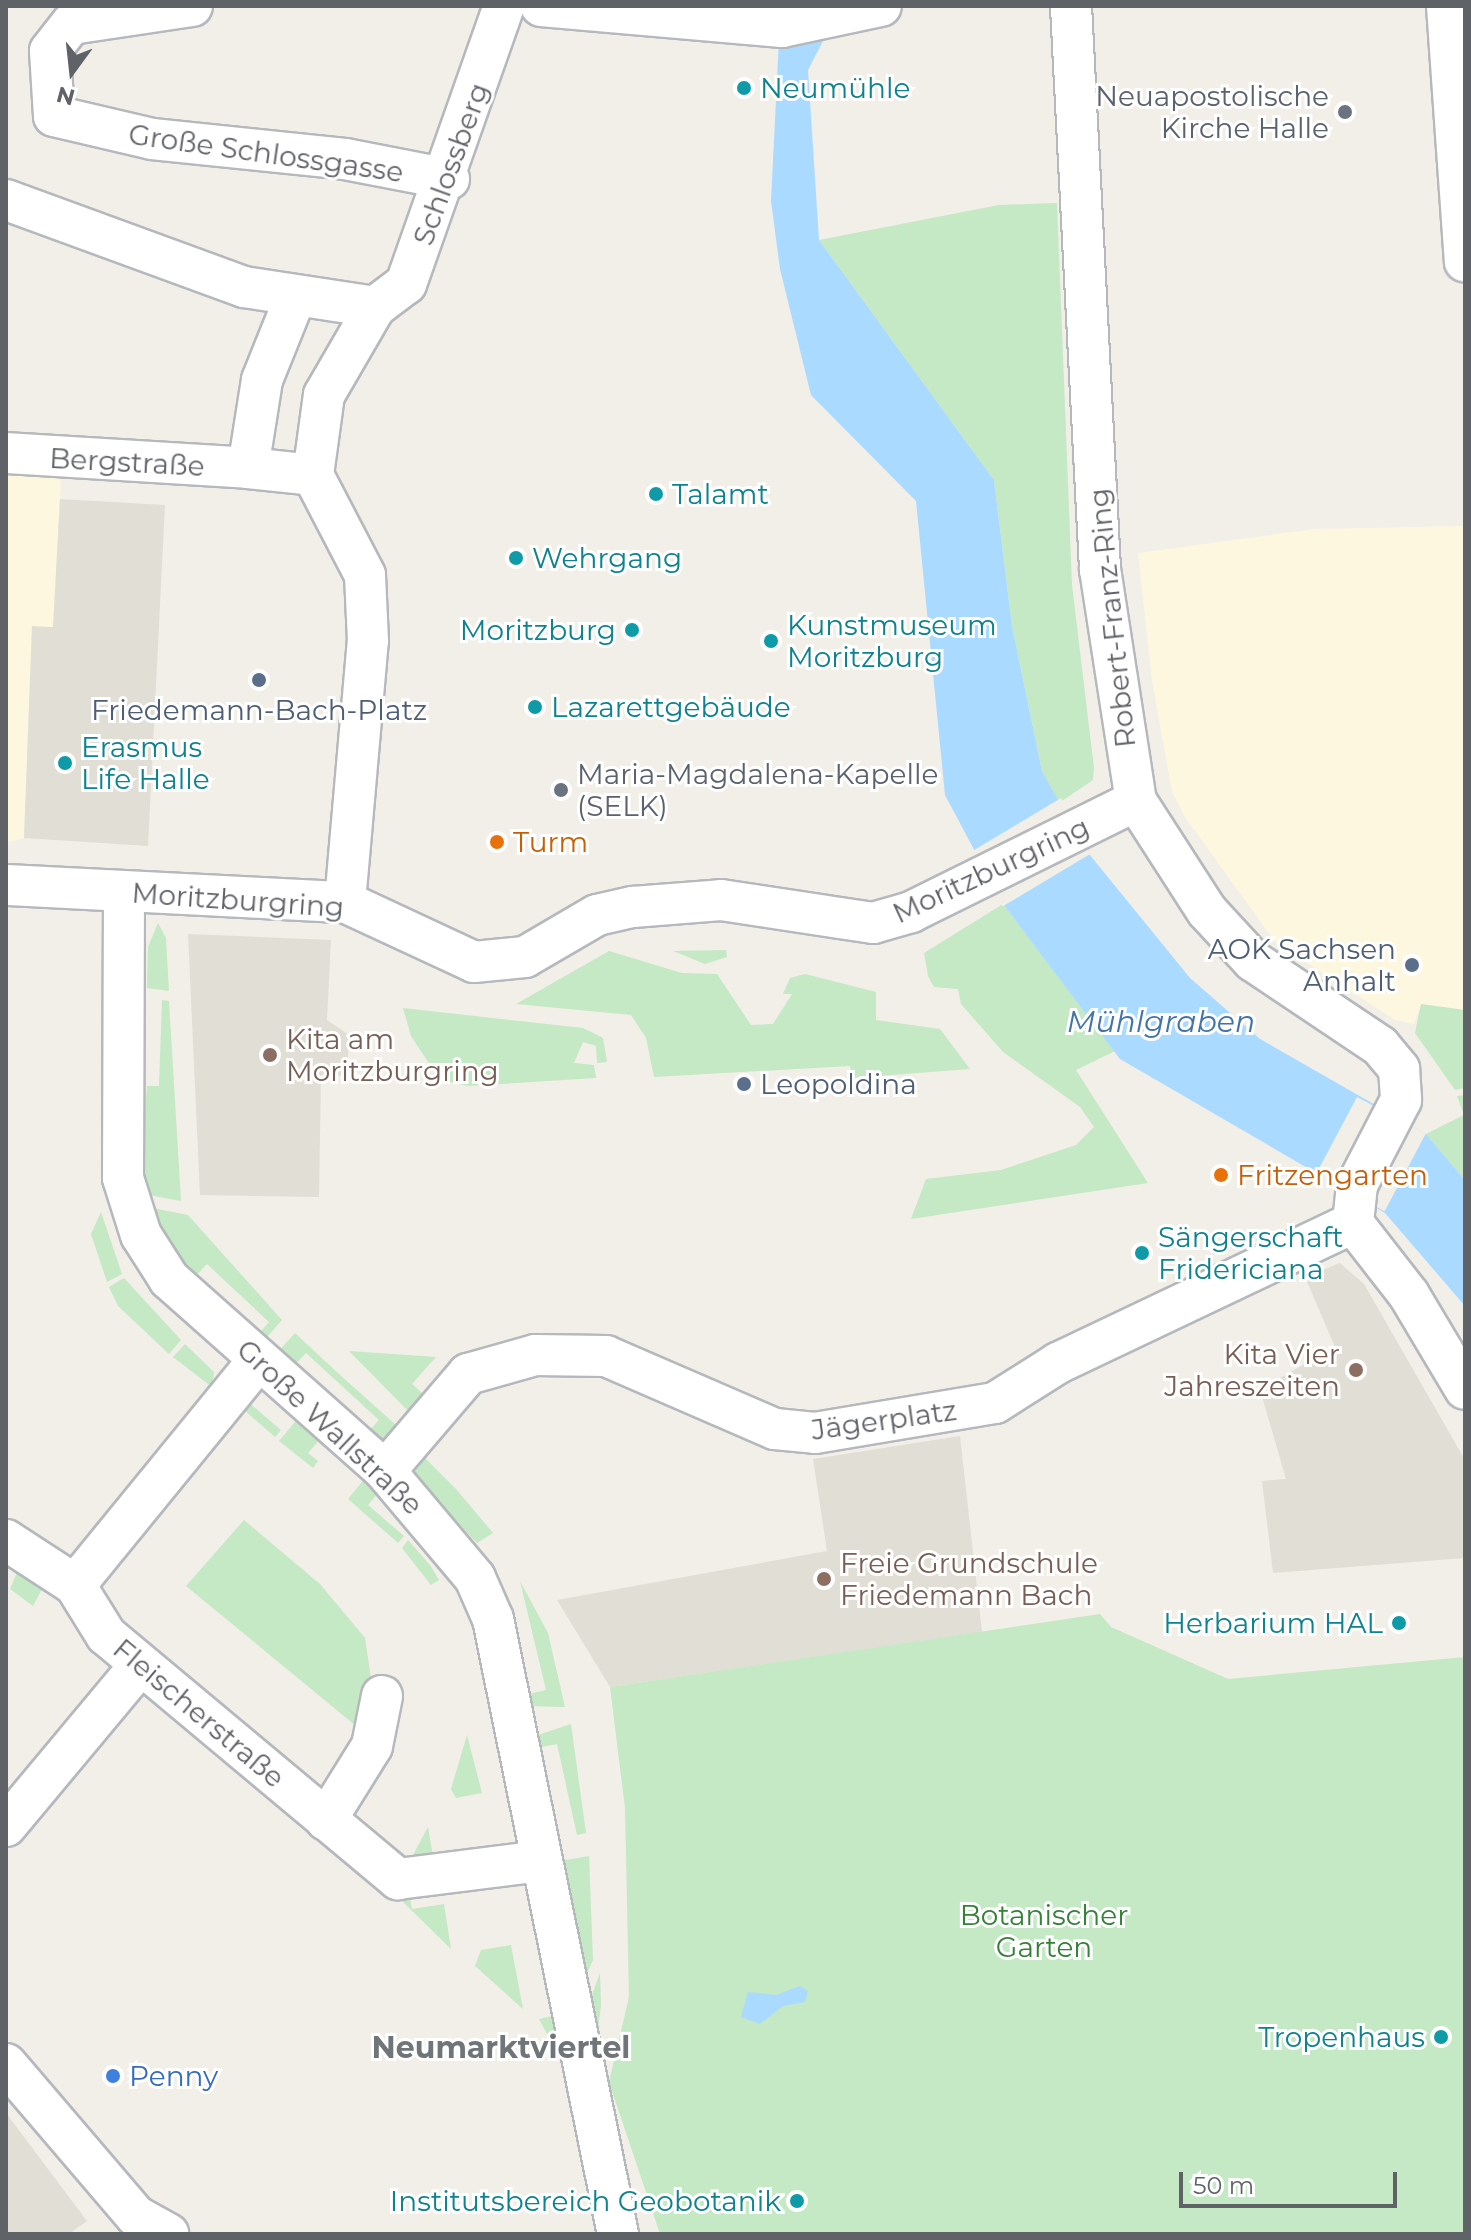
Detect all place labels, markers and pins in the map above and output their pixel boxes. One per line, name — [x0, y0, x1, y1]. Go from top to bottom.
place label: Neumühle — [760, 71, 910, 105]
marker: Neumühle — [735, 79, 753, 97]
place label: Neuapostolische Kirche Halle — [1095, 79, 1329, 145]
marker: Neuapostolische Kirche Halle — [1336, 103, 1354, 121]
place label: Talamt — [672, 477, 769, 511]
marker: Talamt — [647, 485, 665, 503]
place label: Wehrgang — [532, 541, 682, 575]
marker: Wehrgang — [507, 549, 525, 567]
place label: Kunstmuseum Moritzburg — [787, 608, 997, 674]
place label: Moritzburg — [460, 613, 616, 647]
marker: Moritzburg — [623, 621, 641, 639]
marker: Kunstmuseum Moritzburg — [762, 632, 780, 650]
marker: Friedemann-Bach-Platz — [250, 671, 268, 689]
place label: Lazarettgebäude — [551, 690, 791, 724]
place label: Friedemann-Bach-Platz — [91, 693, 427, 727]
marker: Lazarettgebäude — [526, 698, 544, 716]
place label: Erasmus Life Halle — [81, 730, 210, 796]
marker: Erasmus Life Halle — [56, 754, 74, 772]
place label: Maria-Magdalena-Kapelle (SELK) — [577, 757, 938, 823]
marker: Maria-Magdalena-Kapelle (SELK) — [552, 781, 570, 799]
place label: Turm — [513, 825, 588, 859]
marker: Turm — [488, 833, 506, 851]
place label: AOK Sachsen Anhalt — [1208, 932, 1396, 998]
marker: AOK Sachsen Anhalt — [1403, 956, 1421, 974]
place label: Kita am Moritzburgring — [286, 1022, 499, 1088]
marker: Kita am Moritzburgring — [261, 1046, 279, 1064]
place label: Leopoldina — [760, 1067, 917, 1101]
marker: Leopoldina — [735, 1075, 753, 1093]
place label: Fritzengarten — [1237, 1158, 1428, 1192]
marker: Fritzengarten — [1212, 1166, 1230, 1184]
place label: Sängerschaft Fridericiana — [1158, 1220, 1343, 1286]
marker: Sängerschaft Fridericiana — [1133, 1244, 1151, 1262]
place label: Kita Vier Jahreszeiten — [1164, 1337, 1340, 1403]
marker: Kita Vier Jahreszeiten — [1347, 1361, 1365, 1379]
place label: Freie Grundschule Friedemann Bach — [840, 1546, 1098, 1612]
marker: Freie Grundschule Friedemann Bach — [815, 1570, 833, 1588]
place label: Herbarium HAL — [1163, 1606, 1383, 1640]
marker: Herbarium HAL — [1390, 1614, 1408, 1632]
place label: Tropenhaus — [1258, 2020, 1425, 2054]
marker: Tropenhaus — [1432, 2028, 1450, 2046]
place label: Penny — [129, 2059, 218, 2093]
marker: Penny — [104, 2067, 122, 2085]
place label: Institutsbereich Geobotanik — [390, 2184, 781, 2218]
marker: Institutsbereich Geobotanik — [788, 2192, 806, 2210]

